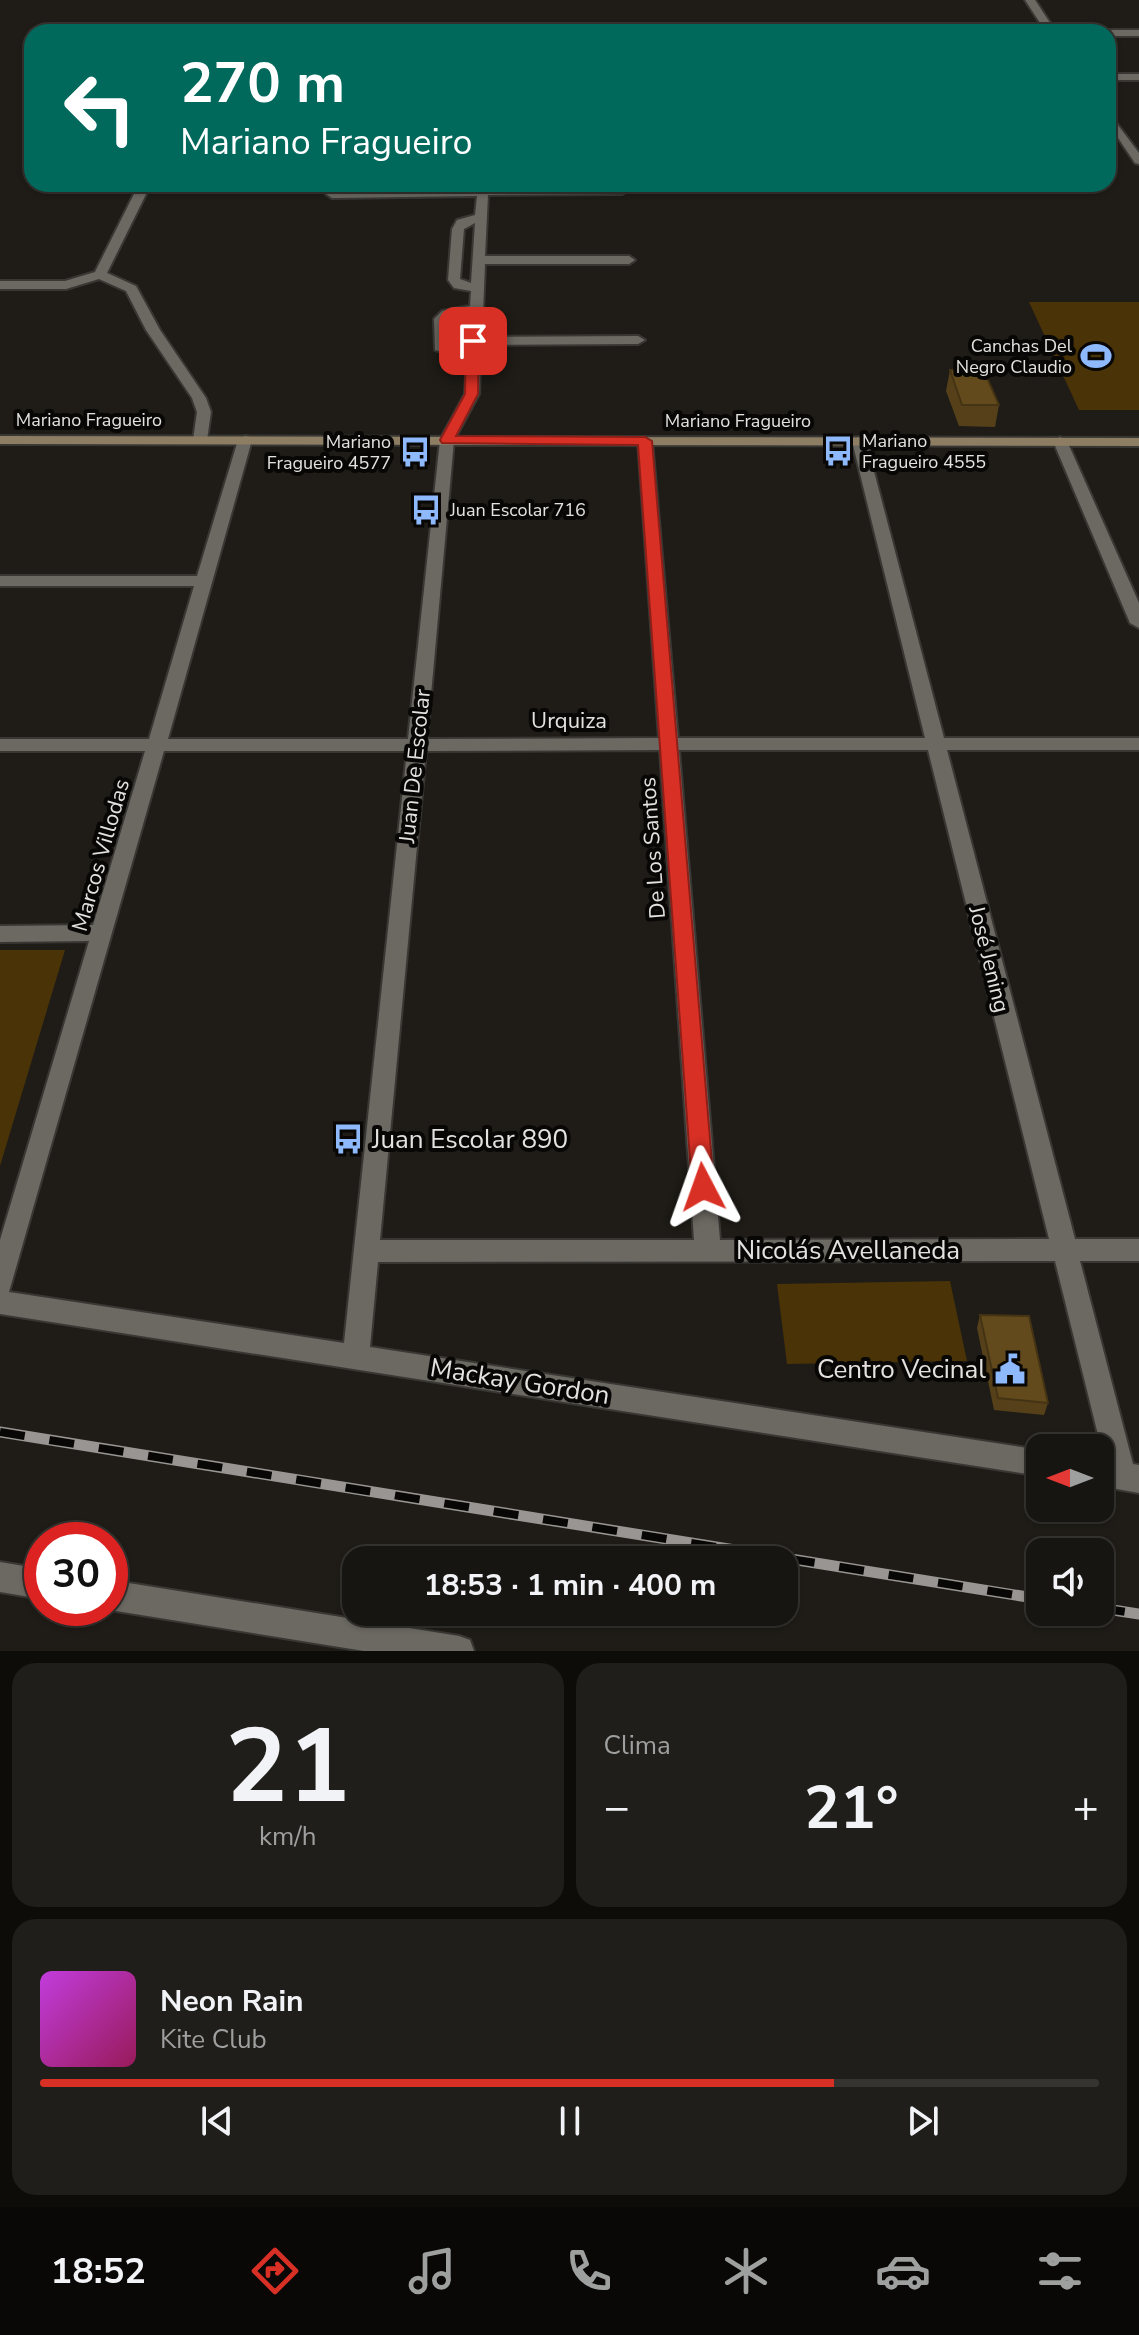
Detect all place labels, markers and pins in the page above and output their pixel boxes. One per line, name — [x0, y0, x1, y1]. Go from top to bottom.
pin — [439, 307, 507, 375]
place label: Canchas Del Negro Claudio — [956, 334, 1073, 379]
sports icon: Canchas Del Negro Claudio — [1079, 339, 1113, 373]
place label: Mariano Fragueiro 4555 — [862, 429, 986, 474]
place label: Mariano Fragueiro 4577 — [267, 430, 391, 475]
bus stop icon: Mariano Fragueiro 4555 — [821, 434, 855, 468]
bus stop icon: Mariano Fragueiro 4577 — [398, 435, 432, 469]
bus stop icon: Juan Escolar 716 — [409, 493, 443, 527]
place label: Juan Escolar 716 — [449, 498, 586, 522]
bus stop icon: Juan Escolar 890 — [331, 1122, 365, 1156]
place label: Juan Escolar 890 — [371, 1122, 568, 1157]
place label: Centro Vecinal — [817, 1352, 986, 1387]
public building icon: Centro Vecinal — [993, 1352, 1027, 1386]

